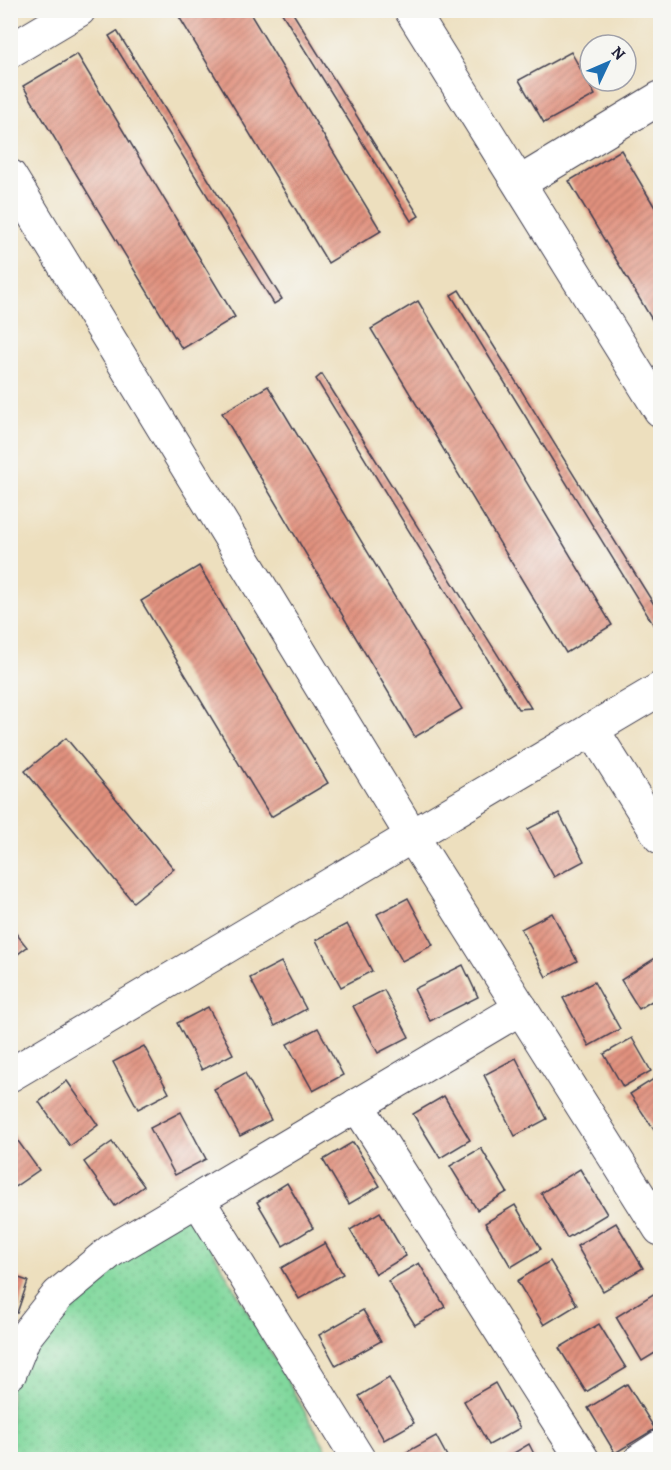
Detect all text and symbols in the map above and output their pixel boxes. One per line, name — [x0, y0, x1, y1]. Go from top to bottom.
north arrow — [578, 33, 638, 93]
text: N — [606, 41, 630, 65]

